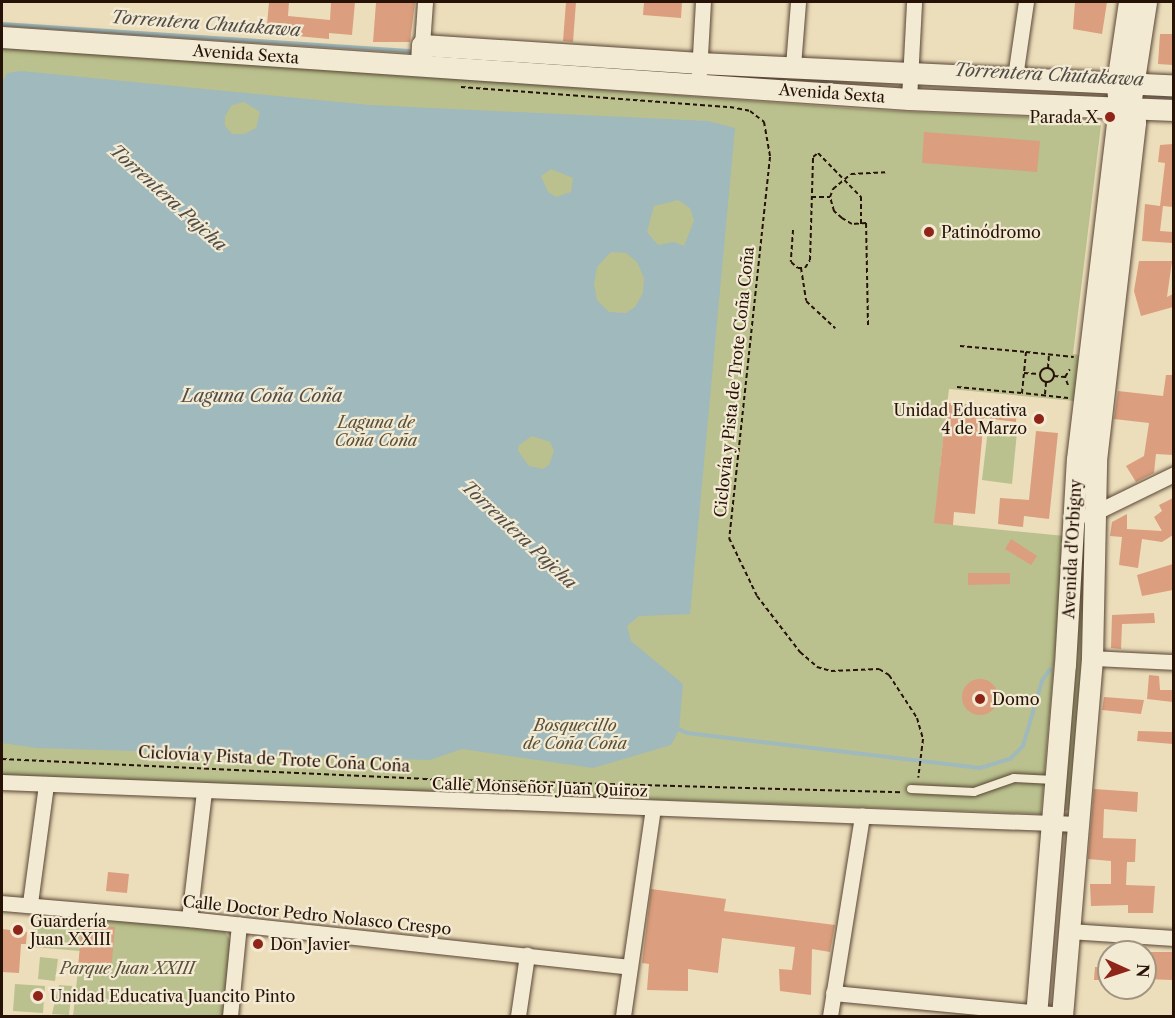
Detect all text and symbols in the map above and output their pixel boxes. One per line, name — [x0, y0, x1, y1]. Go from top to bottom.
water label: Torrentera Chutakawa — [110, 7, 302, 41]
street label: Avenida Sexta — [192, 41, 300, 67]
water label: Torrentera Chutakawa — [953, 59, 1145, 91]
street label: Avenida Sexta — [778, 80, 886, 106]
place label: Parada X — [1029, 107, 1098, 127]
marker: Parada X — [1103, 110, 1117, 124]
water label: Torrentera Pajcha — [105, 140, 231, 256]
place label: Patinódromo — [941, 222, 1041, 242]
marker: Patinódromo — [922, 225, 936, 239]
street label: Ciclovía y Pista de Trote Coña Coña — [710, 245, 758, 519]
water label: Laguna Coña Coña — [182, 385, 342, 407]
place label: Unidad Educativa 4 de Marzo — [894, 400, 1027, 438]
park label: Laguna de Coña Coña — [335, 412, 417, 450]
marker: Unidad Educativa 4 de Marzo — [1032, 412, 1046, 426]
water label: Torrentera Pajcha — [457, 476, 581, 594]
street label: Avenida d'Orbigny — [1059, 479, 1085, 619]
place label: Domo — [992, 689, 1039, 709]
marker: Domo — [973, 692, 987, 706]
park label: Bosquecillo de Coña Coña — [523, 715, 627, 753]
street label: Ciclovía y Pista de Trote Coña Coña — [137, 742, 411, 776]
street label: Calle Monseñor Juan Quiroz — [432, 774, 648, 800]
street label: Calle Doctor Pedro Nolasco Crespo — [182, 891, 452, 939]
place label: Guardería Juan XXIII — [30, 911, 111, 949]
marker: Guardería Juan XXIII — [11, 923, 25, 937]
place label: Don Javier — [270, 934, 350, 954]
marker: Don Javier — [251, 937, 265, 951]
north arrow — [1097, 940, 1157, 1000]
park label: Parque Juan XXIII — [60, 958, 194, 978]
text: N — [1133, 963, 1153, 978]
place label: Unidad Educativa Juancito Pinto — [50, 986, 295, 1006]
marker: Unidad Educativa Juancito Pinto — [31, 989, 45, 1003]

